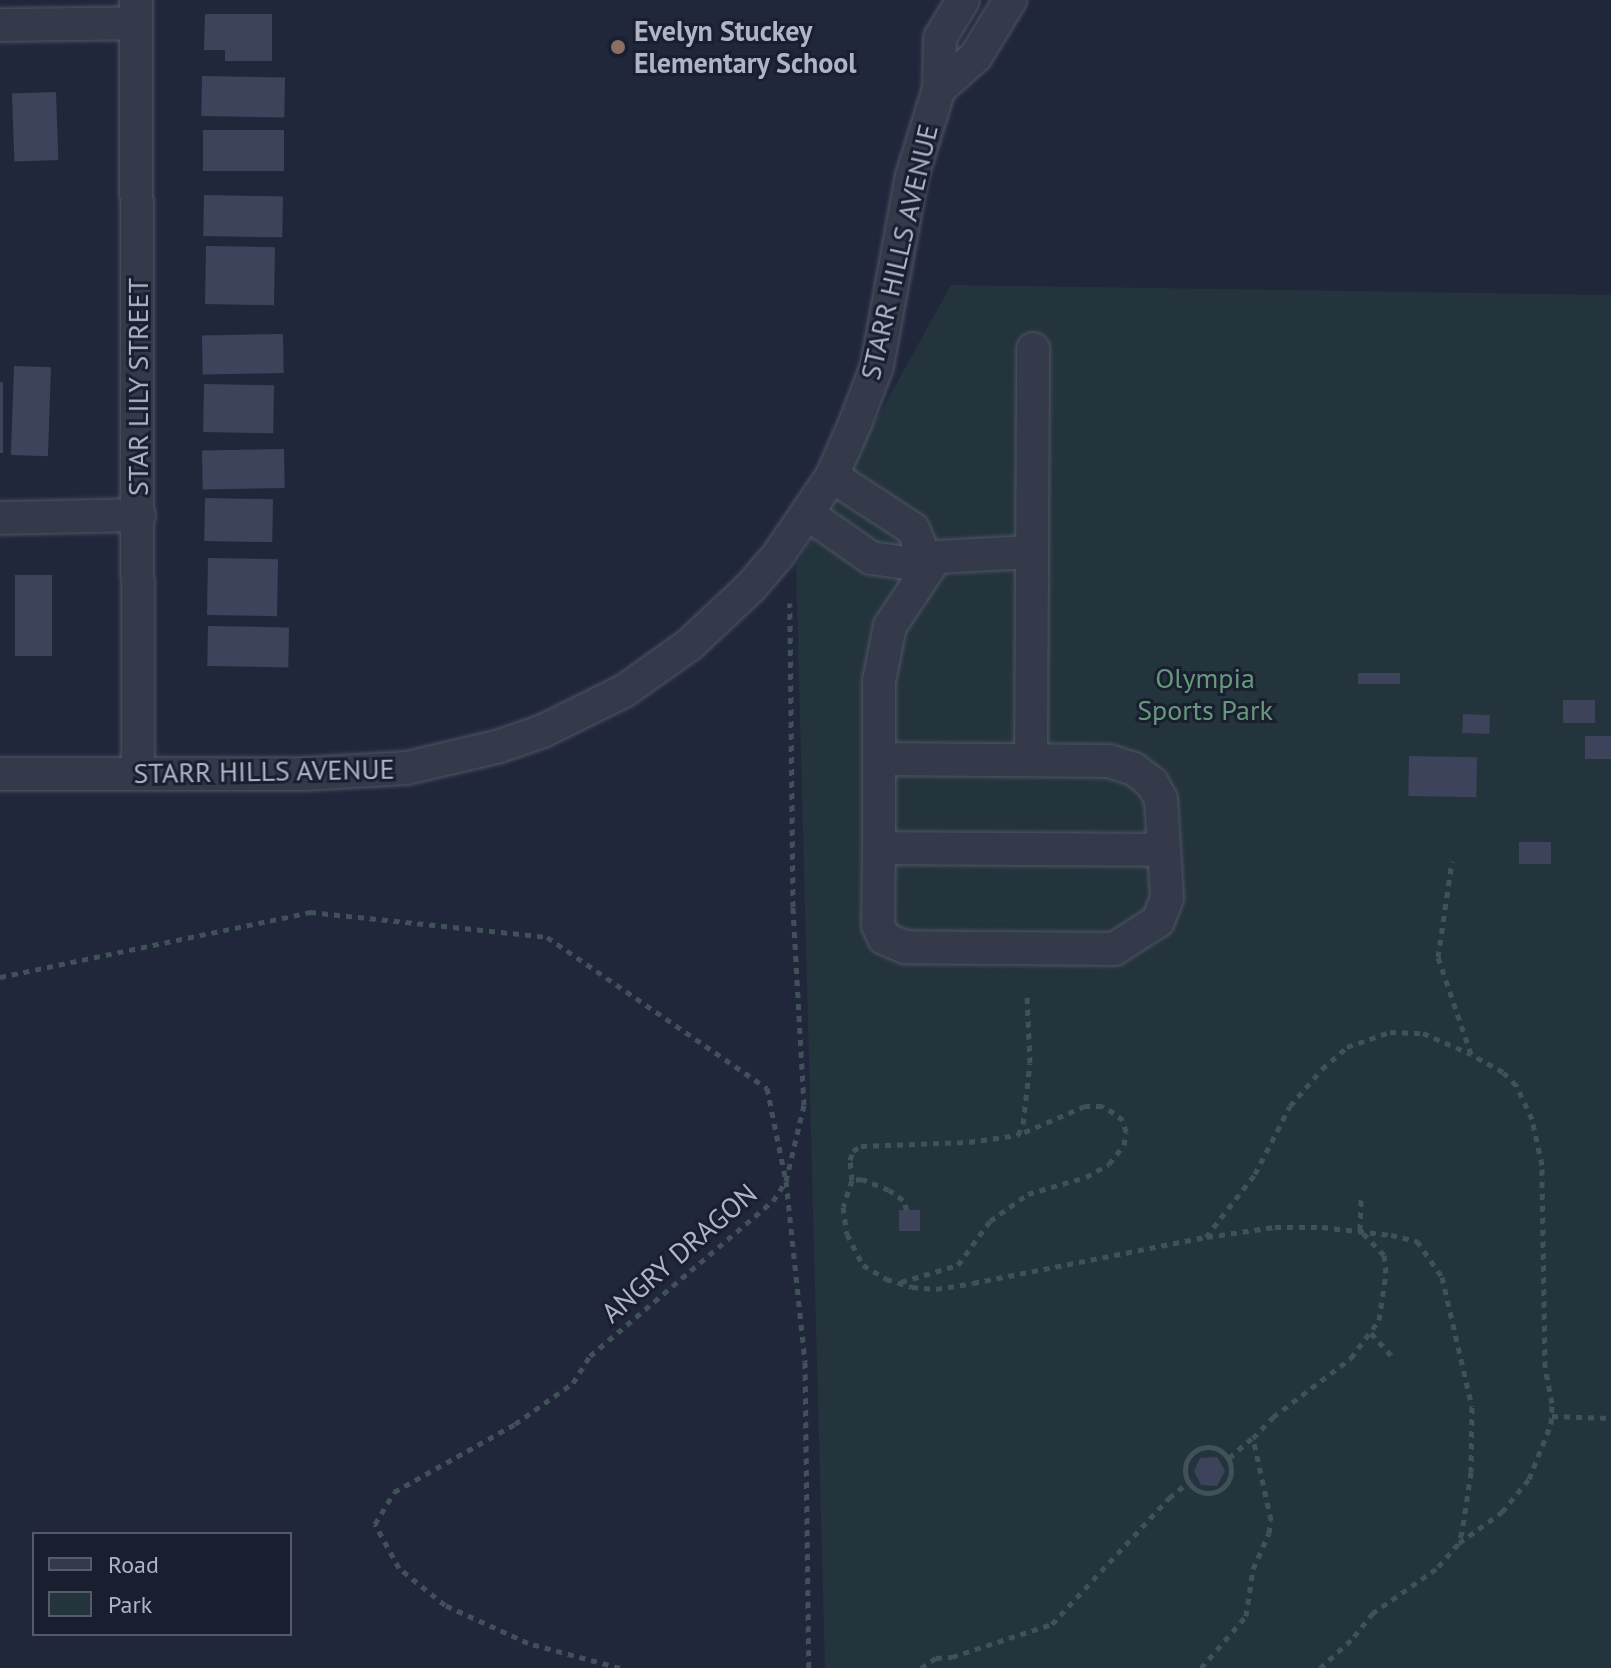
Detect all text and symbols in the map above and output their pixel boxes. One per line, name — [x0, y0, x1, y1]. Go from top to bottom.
place label: Evelyn Stuckey Elementary School — [634, 14, 858, 80]
marker: Evelyn Stuckey Elementary School — [609, 38, 627, 56]
street label: STARR HILLS AVENUE — [853, 121, 945, 383]
street label: STAR LILY STREET — [121, 278, 155, 496]
park label: Olympia Sports Park — [1137, 661, 1273, 727]
street label: STARR HILLS AVENUE — [133, 752, 395, 790]
street label: ANGRY DRAGON — [594, 1176, 764, 1330]
legend — [32, 1532, 292, 1636]
text: Road — [108, 1549, 159, 1580]
text: Park — [108, 1589, 152, 1620]

